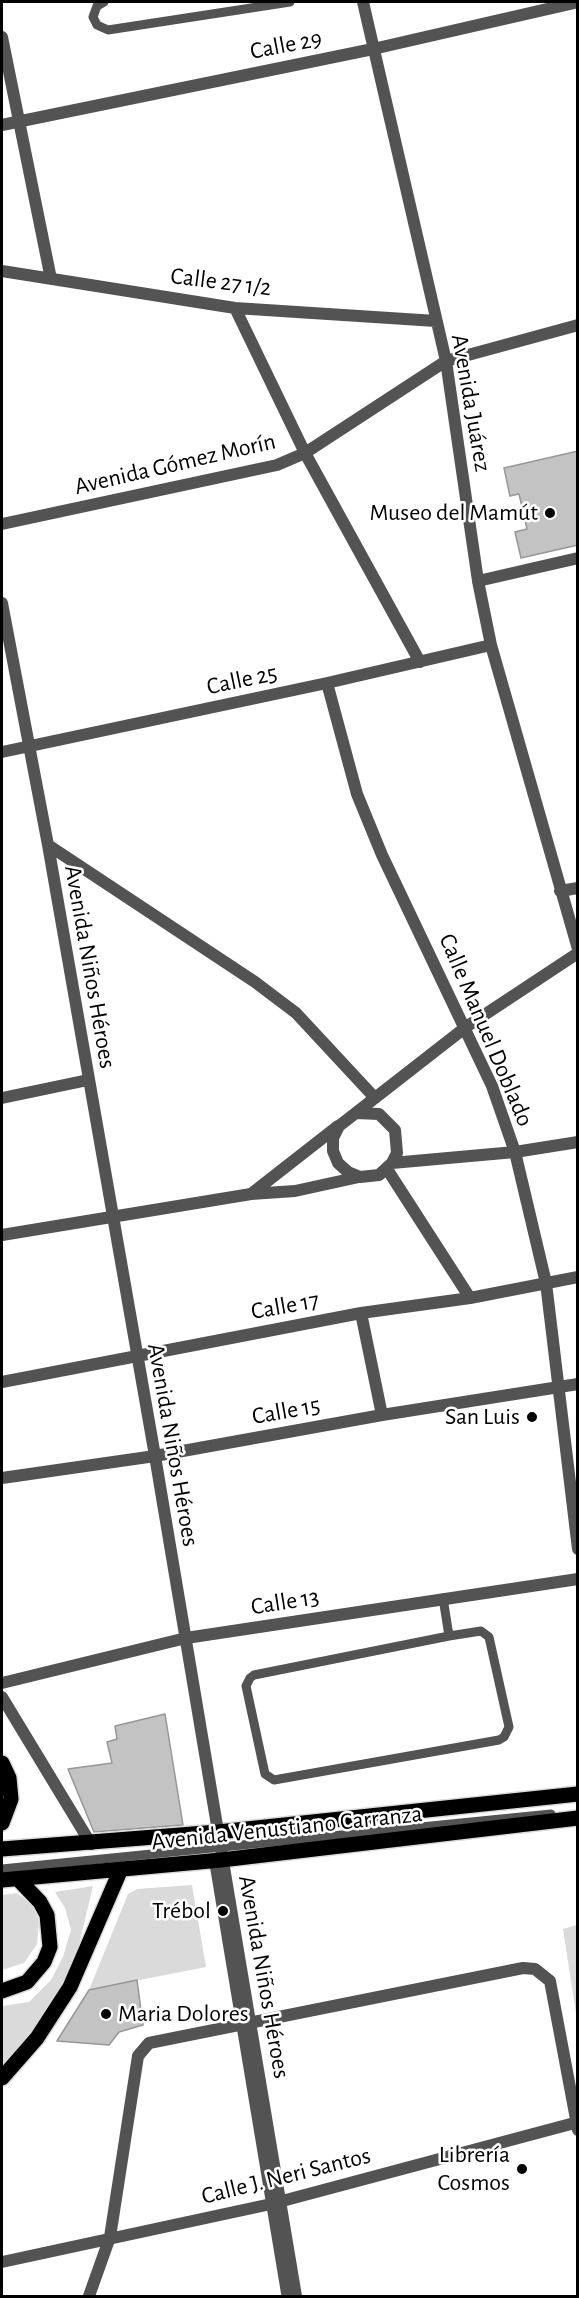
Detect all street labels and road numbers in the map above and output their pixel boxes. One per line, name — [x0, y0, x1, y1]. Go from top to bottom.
street label: Calle 29 — [248, 24, 324, 66]
street label: Calle 27 1/2 — [169, 262, 273, 302]
street label: Avenida Juárez — [445, 332, 497, 474]
street label: Avenida Gómez Morín — [72, 427, 278, 501]
street label: Calle 25 — [204, 658, 280, 702]
street label: Avenida Niños Héroes — [58, 863, 122, 1071]
street label: Calle Manuel Doblado — [432, 929, 540, 1131]
street label: Calle 17 — [249, 1286, 321, 1326]
street label: Avenida Niños Héroes — [141, 1341, 205, 1549]
street label: Calle 15 — [250, 1391, 322, 1431]
street label: Calle 13 — [249, 1582, 321, 1622]
street label: Avenida Venustiano Carranza — [150, 1799, 424, 1857]
street label: Avenida Niños Héroes — [232, 1873, 296, 2081]
street label: Calle J. Neri Santos — [198, 2141, 374, 2211]

